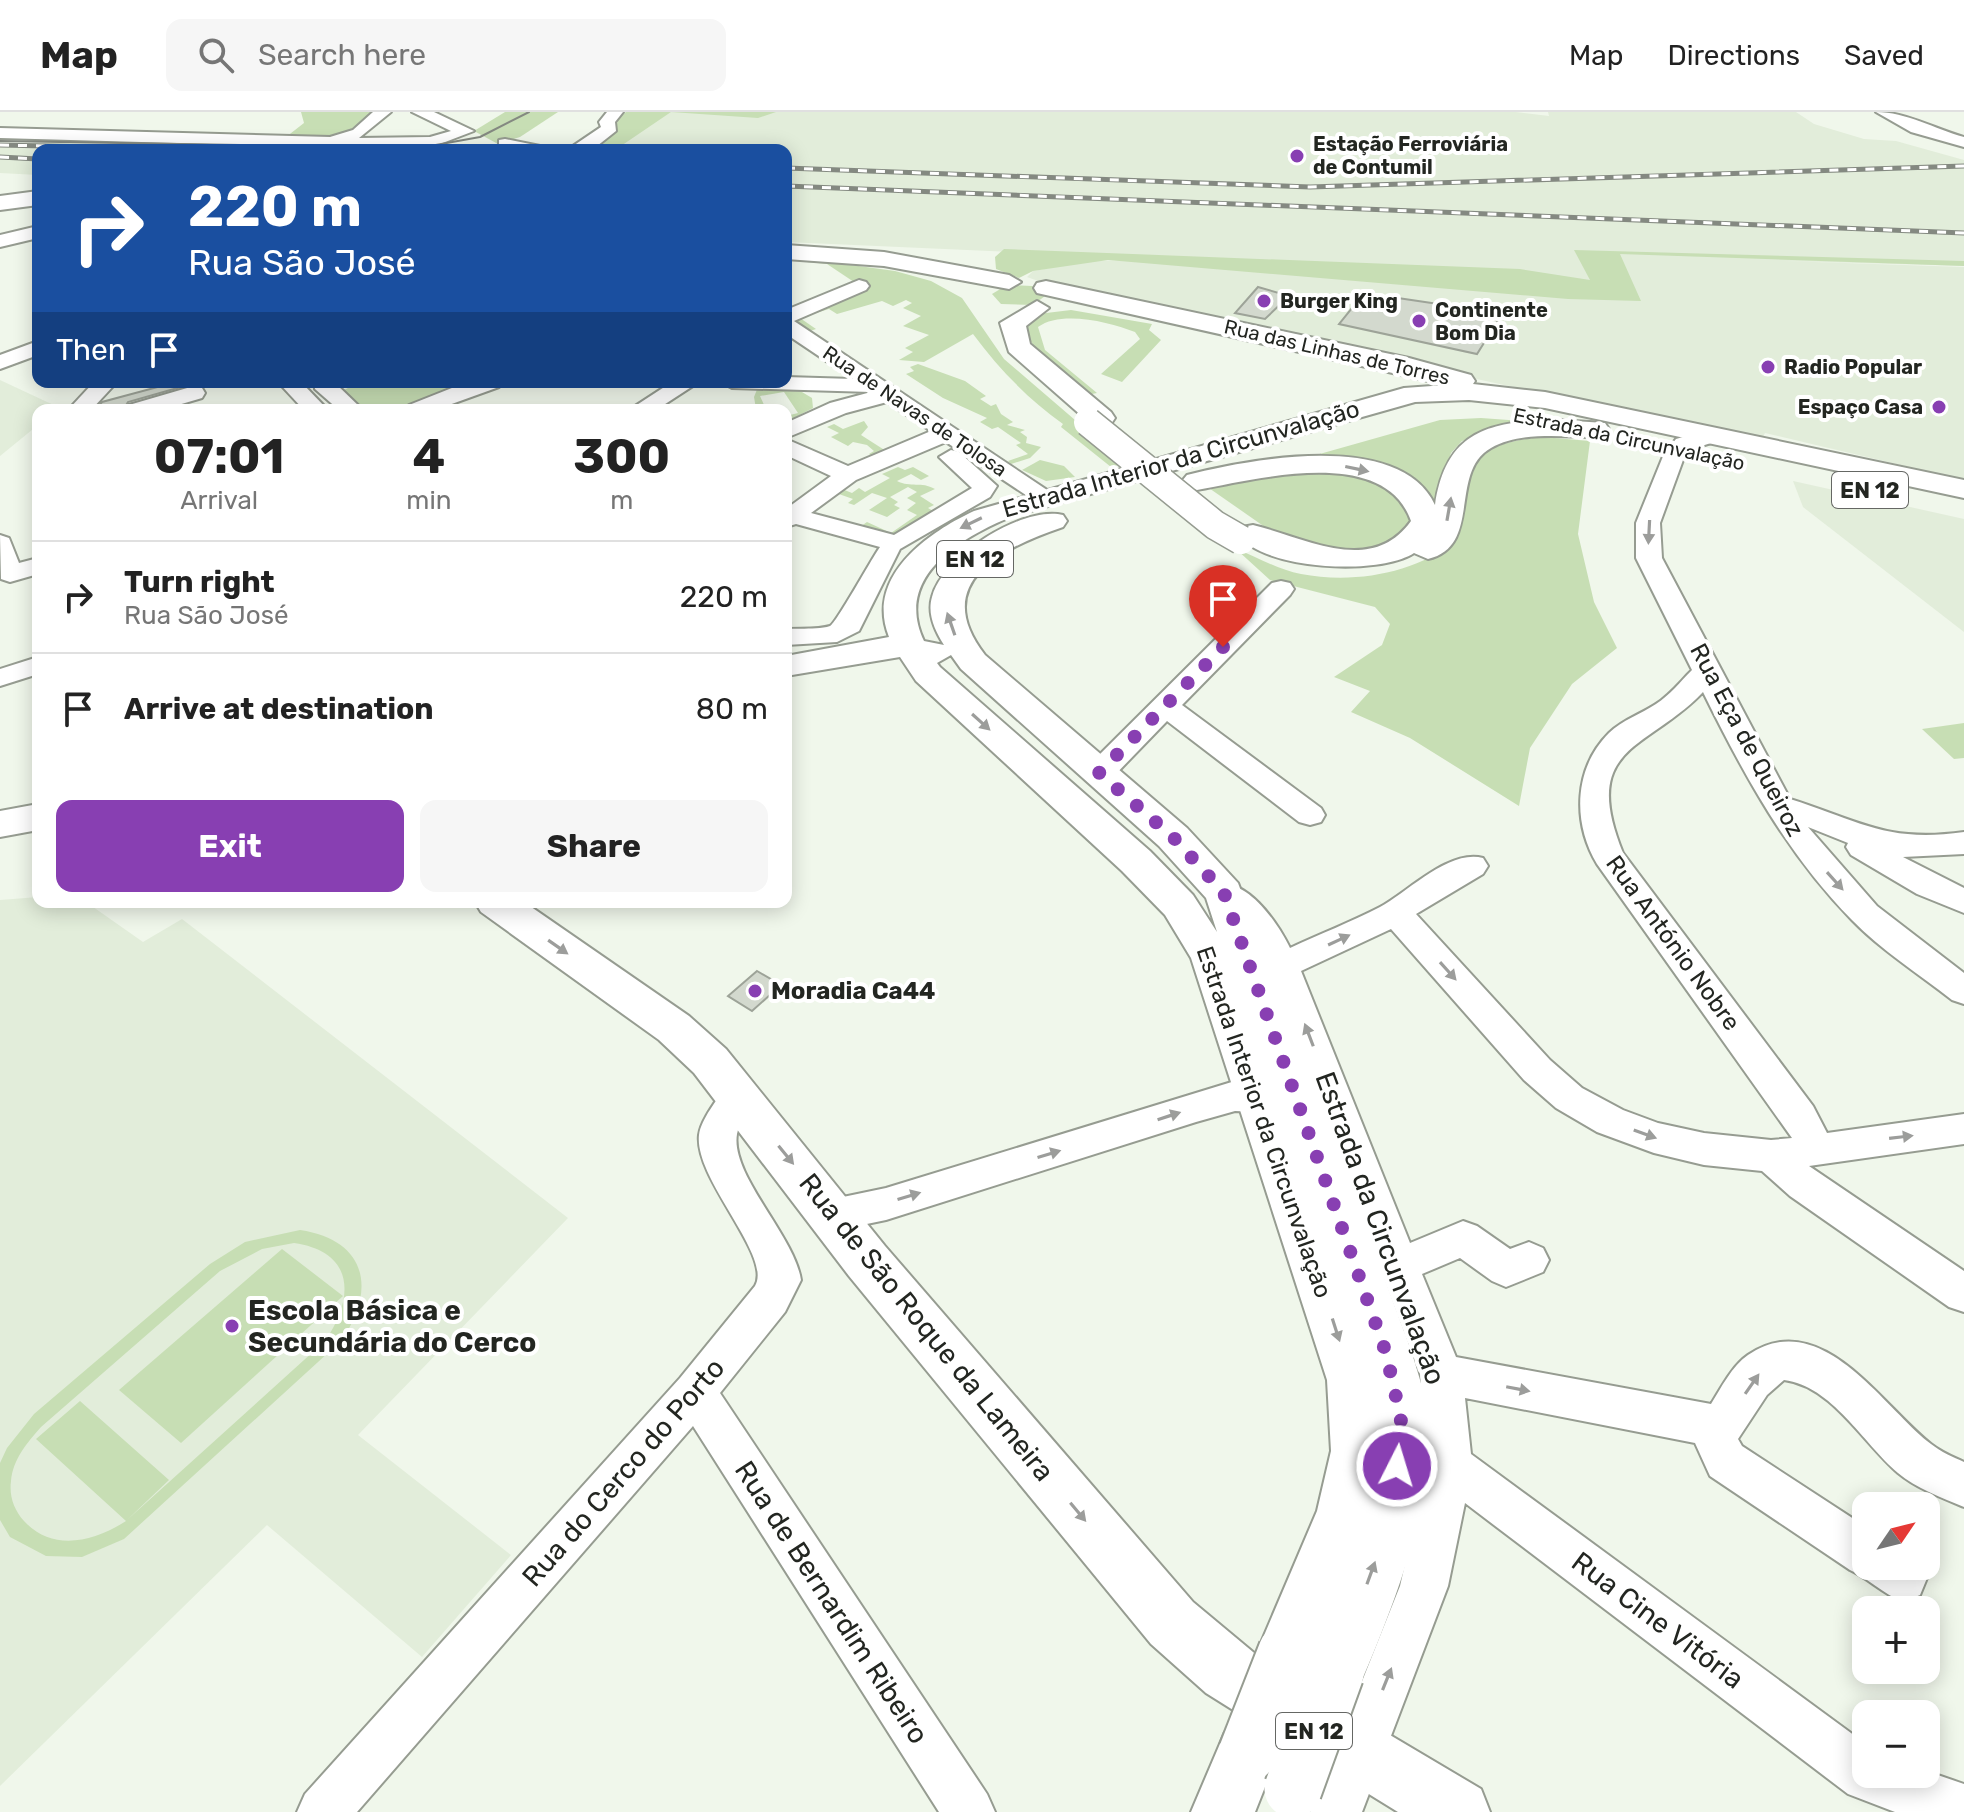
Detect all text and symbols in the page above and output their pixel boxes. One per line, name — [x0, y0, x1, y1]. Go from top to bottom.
search box — [166, 19, 726, 91]
text: Map — [40, 32, 118, 78]
icon: search — [194, 33, 238, 77]
text: Search here — [258, 37, 426, 73]
text: Map — [1569, 39, 1623, 72]
text: Directions — [1667, 39, 1800, 72]
text: Saved — [1844, 39, 1924, 72]
place label: Estação Ferroviária de Contumil — [1313, 132, 1508, 179]
marker: Estação Ferroviária de Contumil — [1288, 147, 1306, 165]
text: 220 m — [188, 174, 362, 240]
icon: right — [56, 176, 160, 280]
text: Rua São José — [188, 241, 416, 284]
place label: Burger King — [1280, 289, 1398, 313]
marker: Burger King — [1255, 292, 1273, 310]
place label: Continente Bom Dia — [1435, 298, 1548, 345]
marker: Continente Bom Dia — [1410, 312, 1428, 330]
street label: Rua das Linhas de Torres — [1222, 314, 1452, 390]
icon: arrive — [142, 328, 186, 372]
text: Then — [56, 332, 126, 368]
street label: Rua de Navas de Tolosa — [818, 340, 1012, 482]
place label: Radio Popular — [1784, 355, 1922, 379]
marker: Radio Popular — [1759, 358, 1777, 376]
street label: Estrada Interior da Circunvalação — [999, 395, 1363, 523]
place label: Espaço Casa — [1798, 395, 1923, 419]
marker: Espaço Casa — [1930, 398, 1948, 416]
street label: Estrada da Circunvalação — [1511, 403, 1747, 475]
text: 07:01 — [154, 428, 284, 485]
text: 4 — [412, 428, 445, 485]
text: 300 — [573, 428, 670, 485]
one-way arrow — [1345, 463, 1370, 476]
road number: EN 12 — [1832, 472, 1908, 508]
text: Arrival — [180, 485, 258, 516]
text: min — [406, 485, 451, 516]
text: m — [610, 485, 633, 516]
one-way arrow — [1444, 496, 1456, 521]
one-way arrow — [960, 516, 983, 530]
one-way arrow — [1642, 520, 1655, 545]
road number: EN 12 — [937, 541, 1013, 577]
text: Turn right — [124, 564, 275, 600]
pin — [1189, 565, 1257, 647]
icon: right — [56, 575, 100, 619]
icon: arrive — [1201, 577, 1245, 621]
text: 220 m — [680, 579, 768, 615]
text: Rua São José — [124, 600, 288, 631]
one-way arrow — [945, 612, 957, 636]
street label: Rua Eça de Queiroz — [1684, 639, 1810, 841]
icon: arrive — [56, 687, 100, 731]
text: Arrive at destination — [124, 691, 434, 727]
text: 80 m — [696, 691, 768, 727]
one-way arrow — [971, 713, 991, 730]
button: Exit — [56, 800, 404, 892]
button: Share — [420, 800, 768, 892]
street label: Rua António Nobre — [1600, 850, 1746, 1036]
one-way arrow — [1825, 872, 1843, 891]
one-way arrow — [1327, 933, 1351, 947]
one-way arrow — [548, 939, 569, 954]
street label: Estrada Interior da Circunvalação — [1191, 943, 1337, 1301]
one-way arrow — [1439, 961, 1456, 981]
place label: Moradia Ca44 — [771, 977, 935, 1005]
marker: Moradia Ca44 — [746, 982, 764, 1000]
one-way arrow — [1302, 1023, 1315, 1047]
street label: Estrada da Circunvalação — [1309, 1067, 1453, 1389]
one-way arrow — [1158, 1109, 1182, 1121]
one-way arrow — [1633, 1129, 1657, 1141]
one-way arrow — [1889, 1130, 1914, 1143]
one-way arrow — [777, 1145, 794, 1165]
one-way arrow — [1038, 1147, 1062, 1160]
street label: Rua de São Roque da Lameira — [792, 1167, 1061, 1488]
one-way arrow — [898, 1189, 922, 1202]
place label: Escola Básica e Secundária do Cerco — [248, 1294, 536, 1359]
marker: Escola Básica e Secundária do Cerco — [223, 1317, 241, 1335]
one-way arrow — [1331, 1318, 1343, 1342]
street label: Rua do Cerco do Porto — [515, 1352, 731, 1593]
one-way arrow — [1744, 1373, 1759, 1394]
one-way arrow — [1506, 1383, 1531, 1396]
position arrow — [1355, 1424, 1439, 1508]
street label: Rua de Bernardim Ribeiro — [728, 1455, 935, 1750]
north arrow — [1852, 1492, 1940, 1580]
map controls — [1852, 1492, 1940, 1788]
one-way arrow — [1069, 1502, 1086, 1522]
street label: Rua Cine Vitória — [1565, 1545, 1750, 1696]
one-way arrow — [1365, 1561, 1378, 1585]
button: + — [1852, 1596, 1940, 1684]
one-way arrow — [1380, 1667, 1393, 1691]
button: − — [1852, 1700, 1940, 1788]
road number: EN 12 — [1276, 1713, 1352, 1749]

